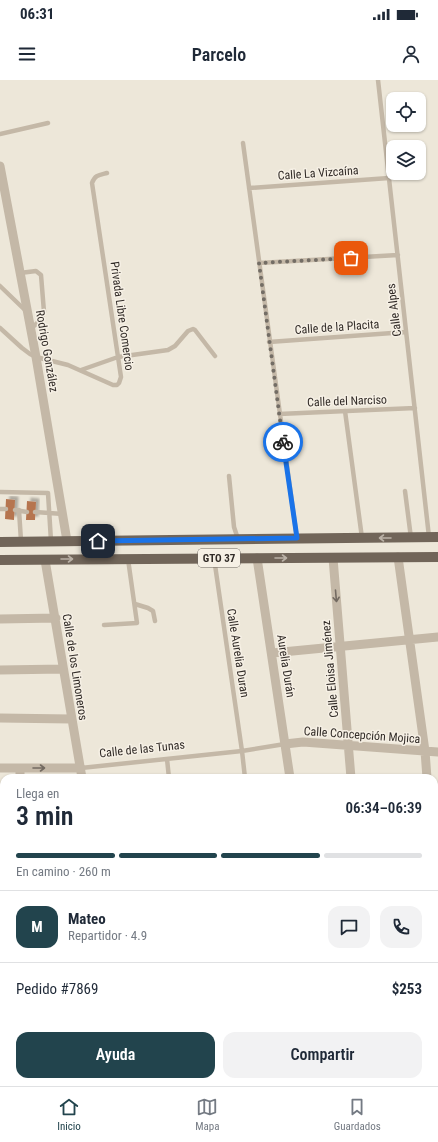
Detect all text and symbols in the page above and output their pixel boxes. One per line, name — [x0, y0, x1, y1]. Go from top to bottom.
text: 06:31 — [20, 5, 54, 23]
icon: menu — [16, 43, 38, 65]
icon: person — [400, 43, 422, 65]
text: Parcelo — [192, 44, 246, 65]
map controls — [386, 92, 426, 180]
button: locate — [386, 92, 426, 132]
button: layers — [386, 140, 426, 180]
street label: Calle La Vizcaína — [277, 163, 359, 183]
pin — [334, 241, 368, 275]
icon: bag — [340, 247, 362, 269]
street label: Privada Libre Comercio — [107, 261, 137, 371]
street label: Calle Alpes — [384, 283, 404, 337]
street label: Rodrigo González — [33, 309, 61, 393]
street label: Calle de la Placita — [294, 317, 380, 337]
street label: Calle del Narciso — [307, 393, 387, 409]
courier — [263, 422, 303, 462]
icon: bike — [272, 431, 294, 453]
pin — [81, 524, 115, 558]
icon: home — [87, 530, 109, 552]
one-way arrow — [379, 534, 392, 542]
road number: GTO 37 — [198, 549, 240, 567]
one-way arrow — [274, 554, 287, 562]
one-way arrow — [60, 555, 73, 563]
one-way arrow — [333, 590, 340, 603]
street label: Calle Aurelia Duran — [224, 608, 252, 699]
street label: Calle de los Limoneros — [60, 613, 90, 721]
street label: Calle Eloisa Jiménez — [319, 620, 341, 718]
street label: Aurelia Durán — [274, 634, 298, 699]
street label: Calle Concepción Mojica — [303, 724, 421, 746]
street label: Calle de las Tunas — [99, 738, 185, 760]
one-way arrow — [32, 764, 45, 772]
text: Llega en — [16, 786, 59, 801]
text: 06:34–06:39 — [345, 799, 422, 817]
text: 3 min — [16, 801, 74, 831]
text: En camino · 260 m — [16, 864, 111, 879]
button: chat — [328, 906, 370, 948]
button: phone — [380, 906, 422, 948]
text: Mateo — [68, 910, 106, 928]
text: M — [31, 918, 43, 936]
text: Repartidor · 4.9 — [68, 928, 147, 943]
text: Pedido #7869 — [16, 980, 98, 998]
text: $253 — [392, 980, 422, 998]
button: Ayuda — [16, 1032, 215, 1078]
button: Compartir — [223, 1032, 422, 1078]
tab: Inicio — [57, 1096, 81, 1133]
tab: Mapa — [195, 1096, 219, 1133]
tab: Guardados — [334, 1096, 381, 1133]

